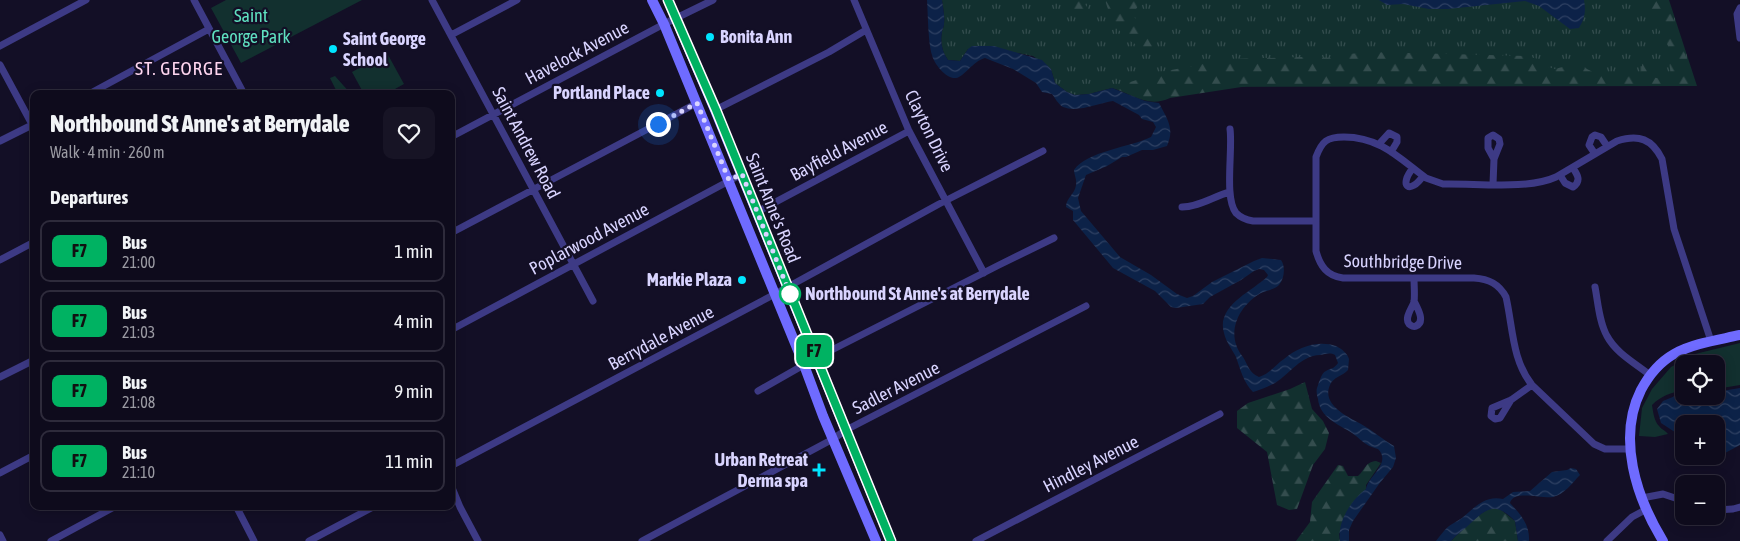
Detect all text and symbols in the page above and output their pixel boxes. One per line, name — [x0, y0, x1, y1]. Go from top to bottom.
park label: Saint George Park — [212, 5, 291, 47]
street label: Havelock Avenue — [521, 16, 632, 89]
place label: Bonita Ann — [720, 26, 792, 47]
place label: Saint George School — [343, 28, 426, 70]
marker: Bonita Ann — [704, 31, 716, 43]
marker: Saint George School — [327, 43, 339, 55]
district label: ST. GEORGE — [135, 57, 223, 79]
place label: Portland Place — [553, 82, 650, 103]
street label: Saint Andrew Road — [488, 83, 565, 202]
marker: Portland Place — [654, 87, 666, 99]
street label: Clayton Drive — [901, 87, 958, 175]
button: heart — [383, 107, 435, 159]
text: Northbound St Anne's at Berrydale — [50, 110, 350, 137]
your location — [646, 112, 671, 137]
street label: Bayfield Avenue — [787, 116, 891, 185]
text: Walk · 4 min · 260 m — [50, 143, 164, 161]
street label: Saint Anne's Road — [742, 150, 805, 266]
text: Departures — [50, 186, 128, 208]
street label: Poplarwood Avenue — [525, 198, 652, 279]
text: Bus — [122, 231, 147, 253]
text: F7 — [72, 240, 87, 261]
text: 1 min — [394, 240, 433, 262]
street label: Southbridge Drive — [1344, 250, 1462, 273]
text: 21:00 — [122, 253, 155, 271]
place label: Markie Plaza — [647, 269, 732, 290]
marker: Markie Plaza — [736, 274, 748, 286]
marker: Northbound St Anne's at Berrydale — [779, 283, 801, 305]
place label: Northbound St Anne's at Berrydale — [805, 283, 1030, 304]
text: Bus — [122, 301, 147, 323]
street label: Berrydale Avenue — [604, 301, 717, 374]
text: F7 — [72, 310, 87, 331]
text: 4 min — [394, 310, 433, 332]
text: 21:03 — [122, 323, 155, 341]
line badge: F7 — [792, 335, 836, 367]
text: F7 — [806, 340, 822, 361]
map controls — [1675, 355, 1725, 525]
button: locate — [1675, 355, 1725, 405]
street label: Sadler Avenue — [849, 357, 943, 418]
text: Bus — [122, 371, 147, 393]
text: F7 — [72, 380, 87, 401]
text: 9 min — [394, 380, 433, 402]
text: 21:08 — [122, 393, 155, 411]
button: + — [1675, 415, 1725, 465]
street label: Hindley Avenue — [1040, 431, 1142, 497]
text: Bus — [122, 441, 147, 463]
place label: Urban Retreat Derma spa — [715, 449, 809, 491]
text: F7 — [72, 450, 87, 471]
text: 11 min — [385, 450, 433, 472]
text: 21:10 — [122, 463, 155, 481]
marker: Urban Retreat Derma spa — [812, 463, 826, 477]
button: − — [1675, 475, 1725, 525]

